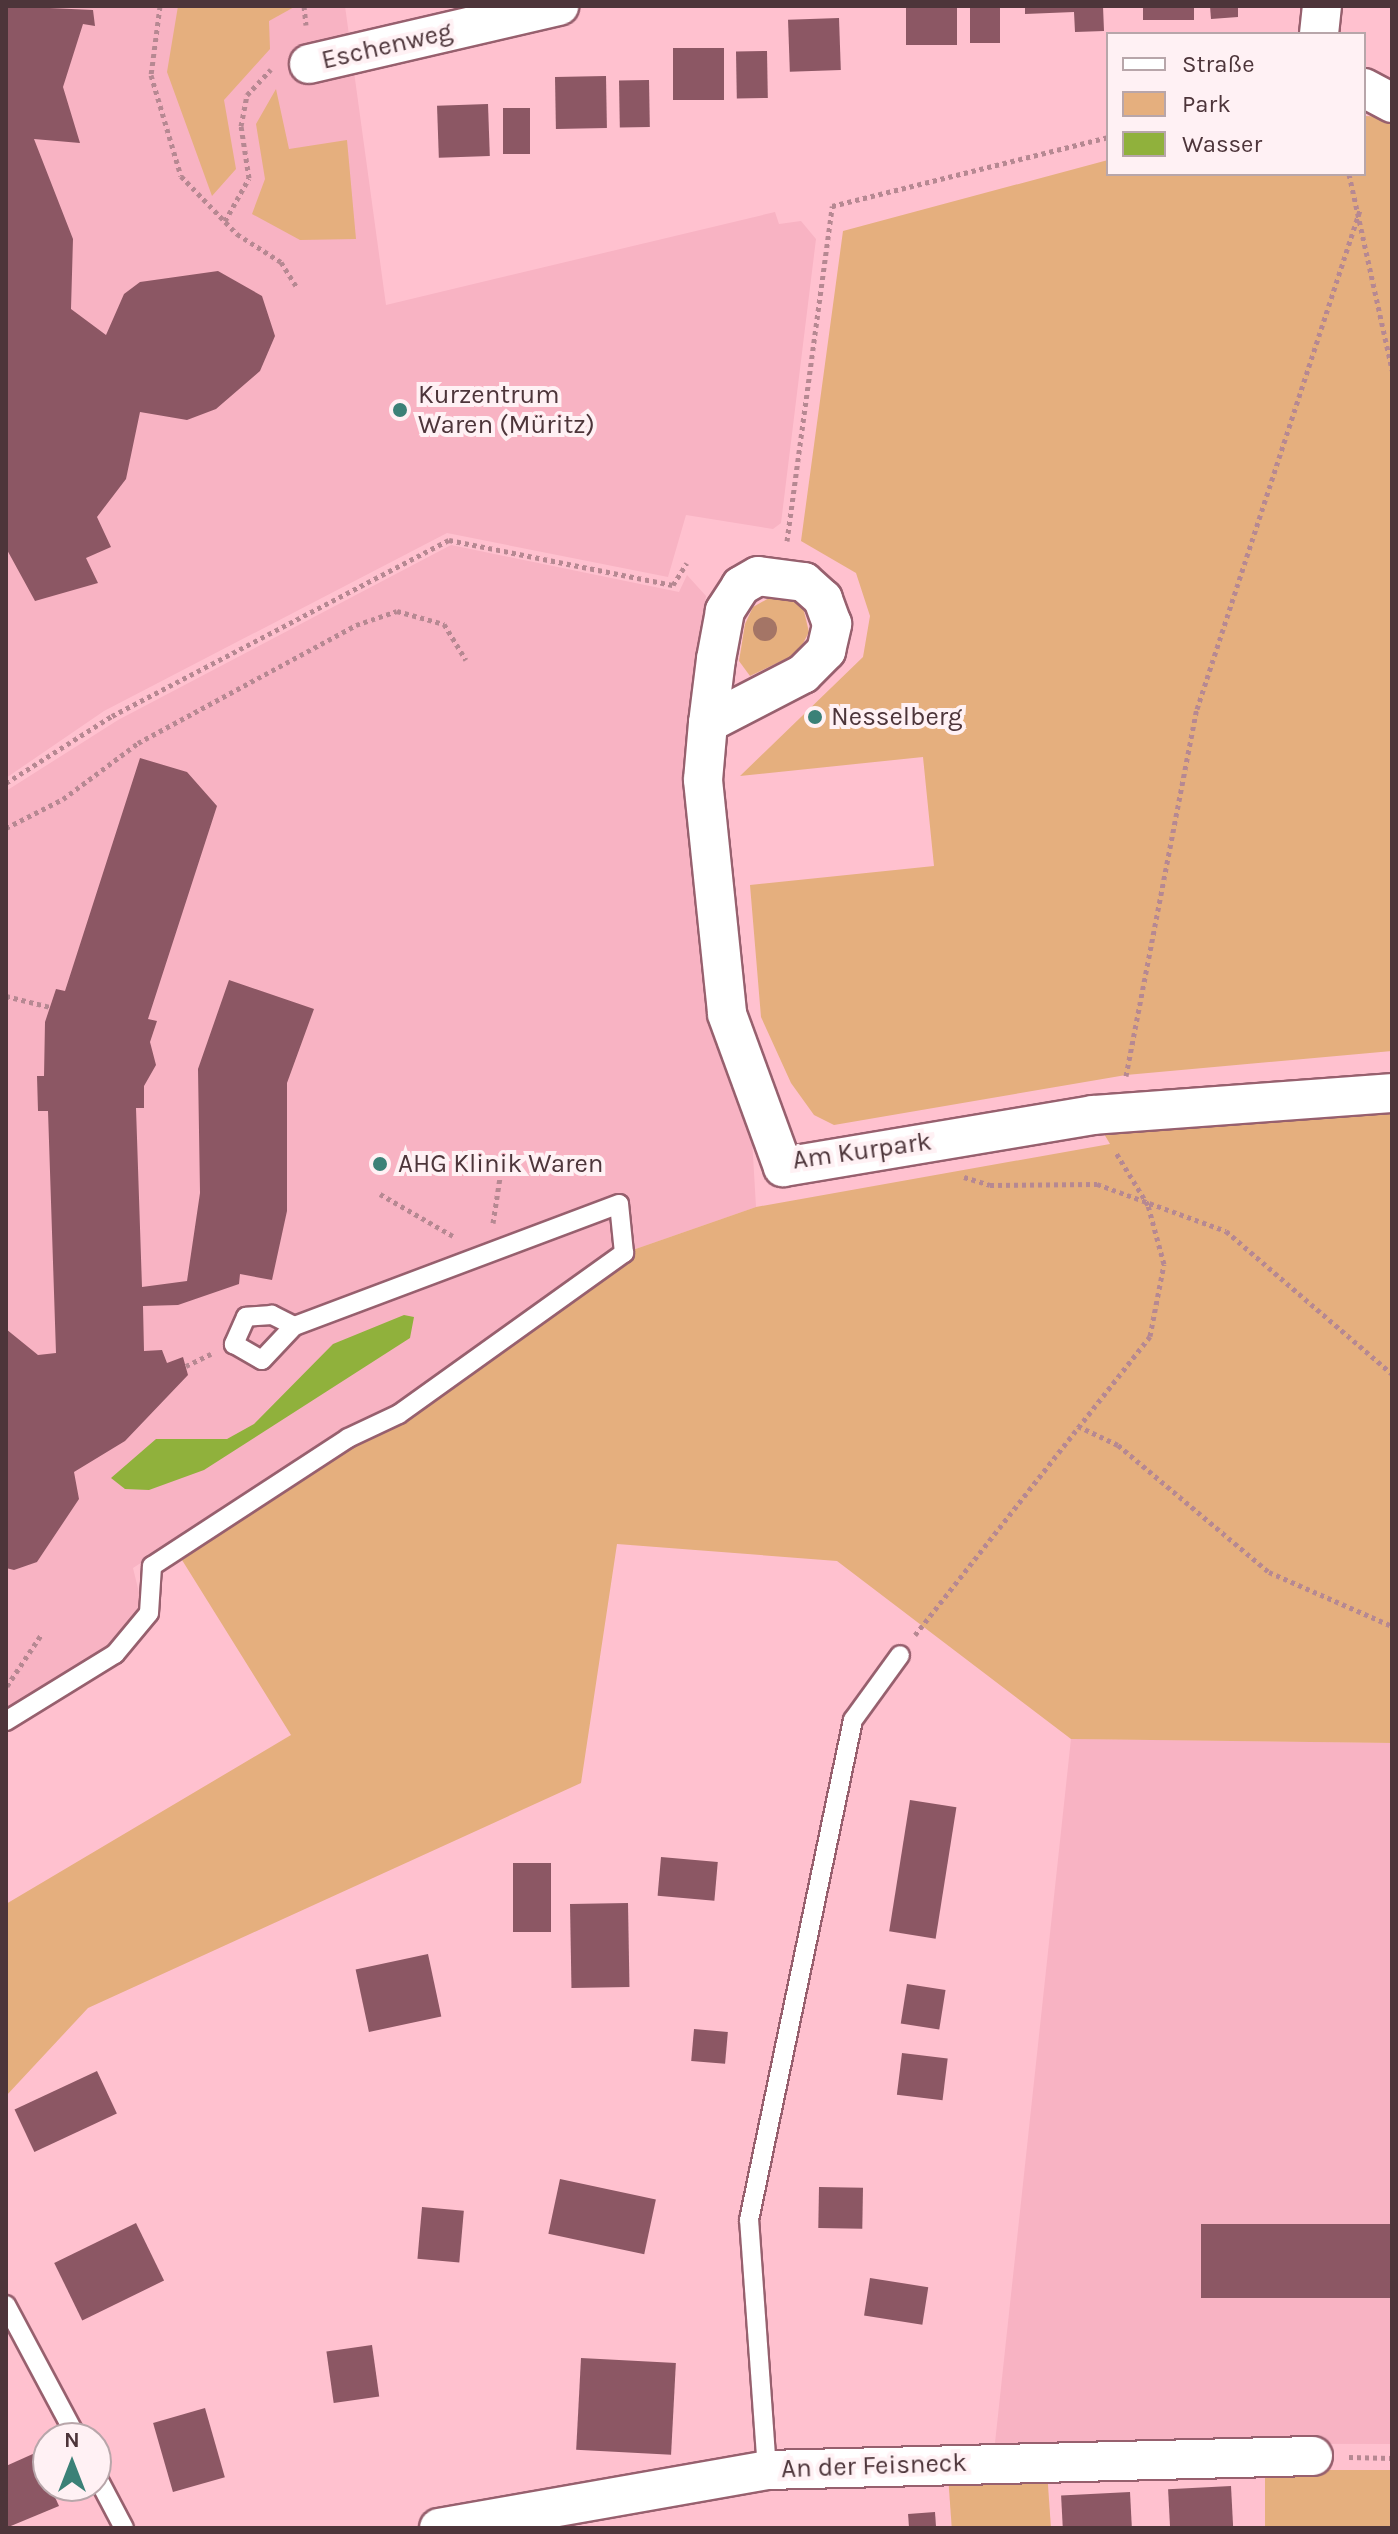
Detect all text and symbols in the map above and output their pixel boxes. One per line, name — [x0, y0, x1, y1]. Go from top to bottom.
street label: Eschenweg — [319, 16, 455, 76]
legend — [1106, 32, 1366, 176]
text: Straße — [1182, 50, 1254, 78]
text: Park — [1182, 90, 1231, 118]
text: Wasser — [1182, 130, 1262, 158]
place label: Kurzentrum Waren (Müritz) — [418, 379, 595, 440]
marker: Kurzentrum Waren (Müritz) — [389, 399, 411, 421]
place label: Nesselberg — [831, 701, 963, 733]
marker: Nesselberg — [806, 708, 824, 726]
street label: Am Kurpark — [791, 1126, 933, 1176]
place label: AHG Klinik Waren — [398, 1148, 603, 1180]
marker: AHG Klinik Waren — [369, 1153, 391, 1175]
north arrow — [32, 2422, 112, 2502]
text: N — [64, 2427, 80, 2453]
street label: An der Feisneck — [781, 2447, 967, 2485]

